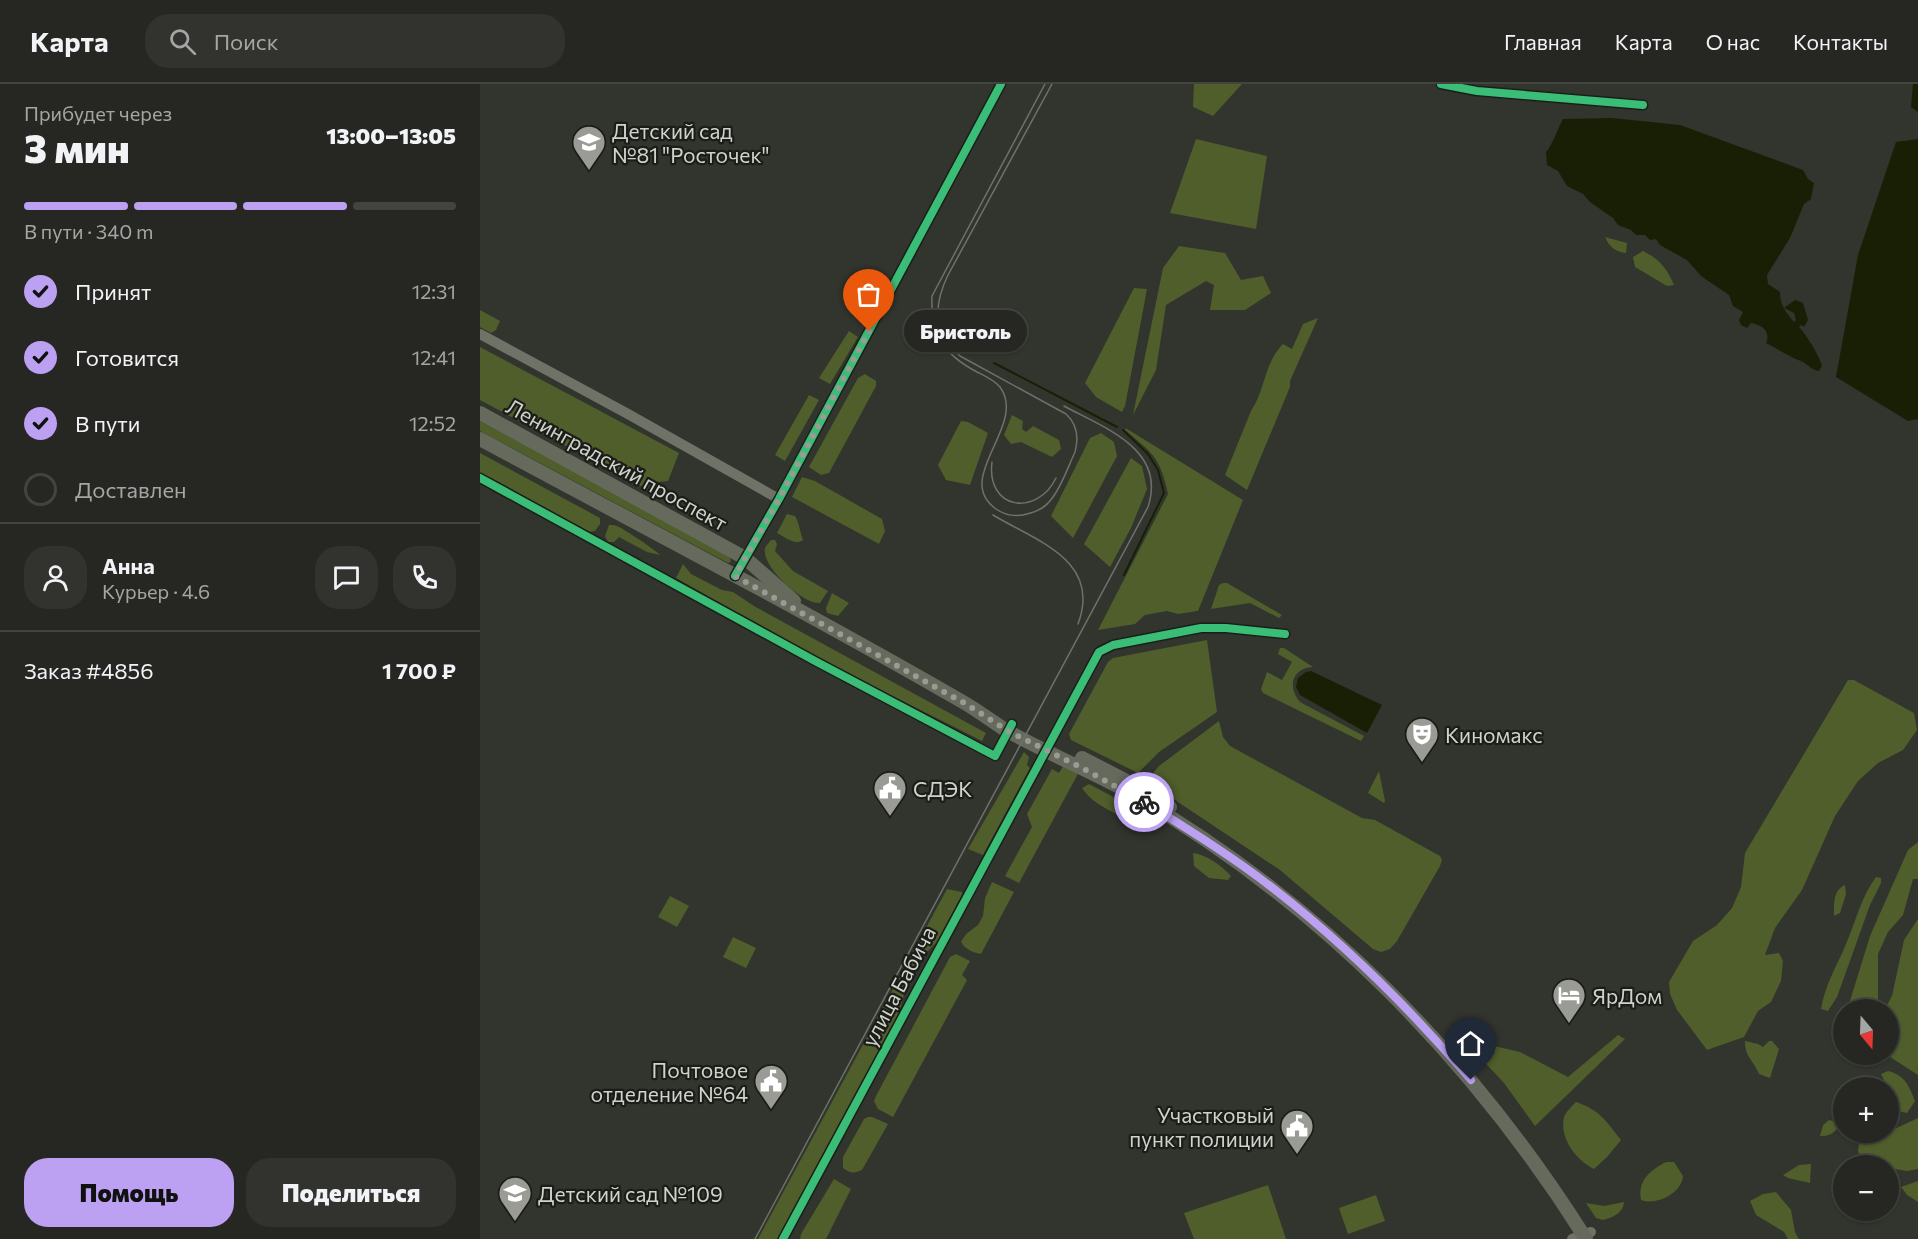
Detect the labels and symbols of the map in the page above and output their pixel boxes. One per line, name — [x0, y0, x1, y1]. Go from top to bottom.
place label: Детский сад №81 "Росточек" — [612, 118, 769, 167]
school or university icon: Детский сад №81 "Росточек" — [571, 124, 607, 171]
pin — [843, 269, 894, 331]
callout: Бристоль — [905, 310, 1028, 352]
street label: Ленинградский проспект — [502, 393, 732, 535]
theatre icon: Киномакс — [1404, 716, 1440, 763]
place label: Киномакс — [1445, 722, 1543, 747]
public building icon: СДЭК — [872, 770, 908, 817]
courier — [1114, 772, 1174, 832]
place label: СДЭК — [913, 776, 972, 801]
street label: улица Бабича — [856, 922, 940, 1050]
hotel icon: ЯрДом — [1551, 977, 1587, 1024]
place label: ЯрДом — [1592, 983, 1662, 1008]
north arrow — [1833, 999, 1899, 1065]
pin — [1445, 1018, 1496, 1080]
place label: Почтовое отделение №64 — [591, 1057, 748, 1106]
public building icon: Почтовое отделение №64 — [753, 1063, 789, 1110]
place label: Участковый пункт полиции — [1129, 1102, 1274, 1151]
public building icon: Участковый пункт полиции — [1279, 1108, 1315, 1155]
school or university icon: Детский сад №109 — [497, 1175, 533, 1222]
place label: Детский сад №109 — [538, 1181, 723, 1206]

